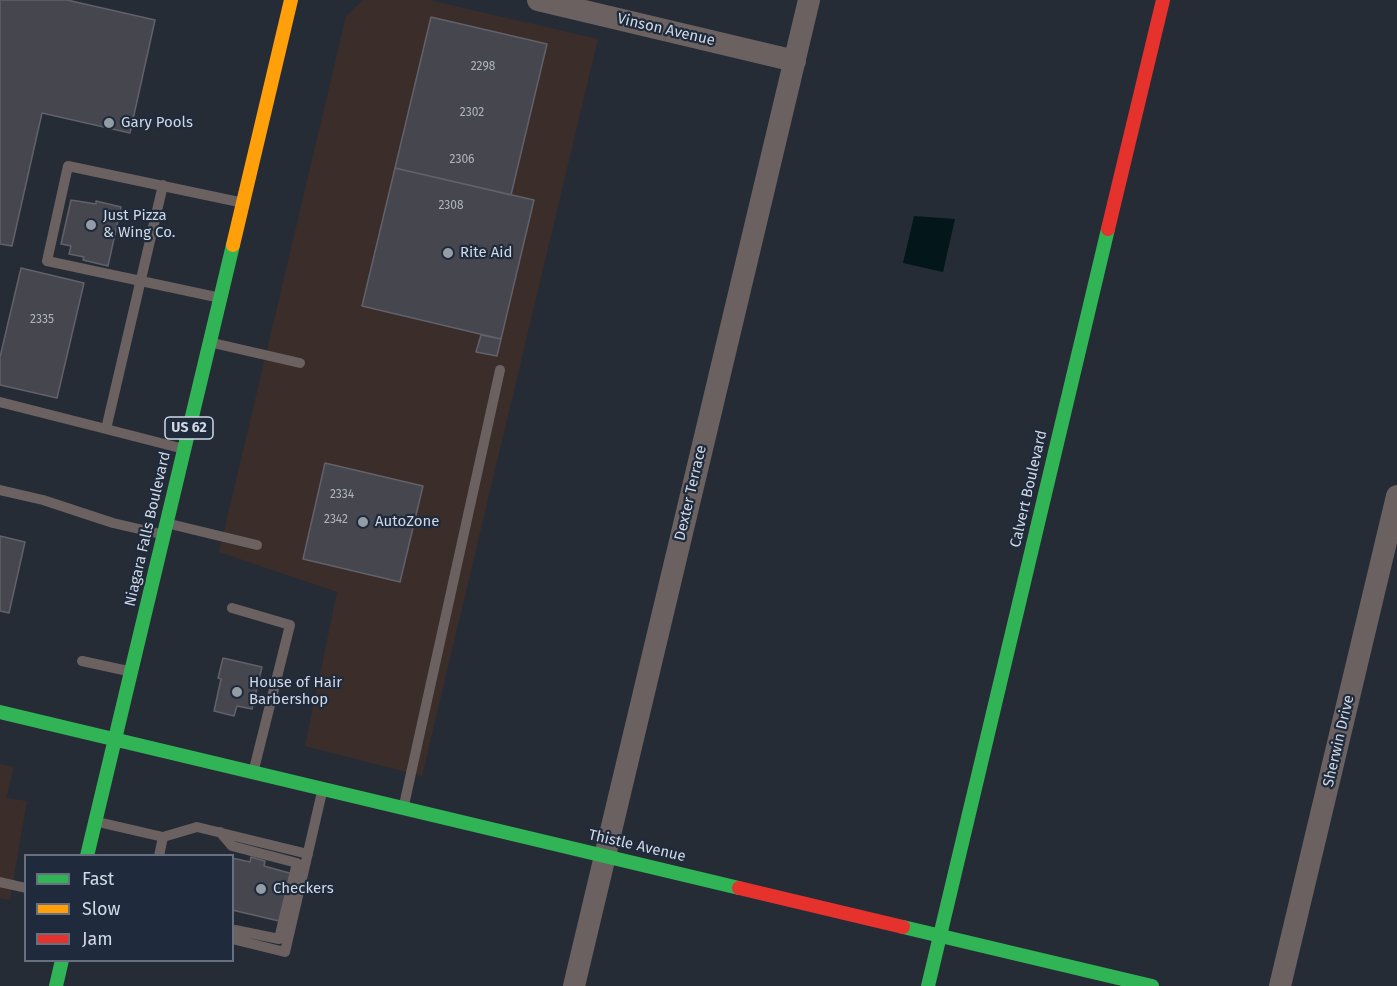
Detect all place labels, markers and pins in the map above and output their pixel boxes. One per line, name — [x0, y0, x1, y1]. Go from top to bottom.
place label: Gary Pools — [121, 114, 193, 132]
marker: Gary Pools — [102, 116, 116, 130]
place label: Just Pizza & Wing Co. — [103, 207, 175, 242]
marker: Just Pizza & Wing Co. — [84, 218, 98, 232]
place label: Rite Aid — [460, 244, 512, 262]
marker: Rite Aid — [441, 246, 455, 260]
place label: AutoZone — [375, 513, 439, 531]
marker: AutoZone — [356, 515, 370, 529]
place label: House of Hair Barbershop — [249, 674, 342, 709]
marker: House of Hair Barbershop — [230, 685, 244, 699]
place label: Checkers — [273, 880, 334, 898]
marker: Checkers — [254, 882, 268, 896]

